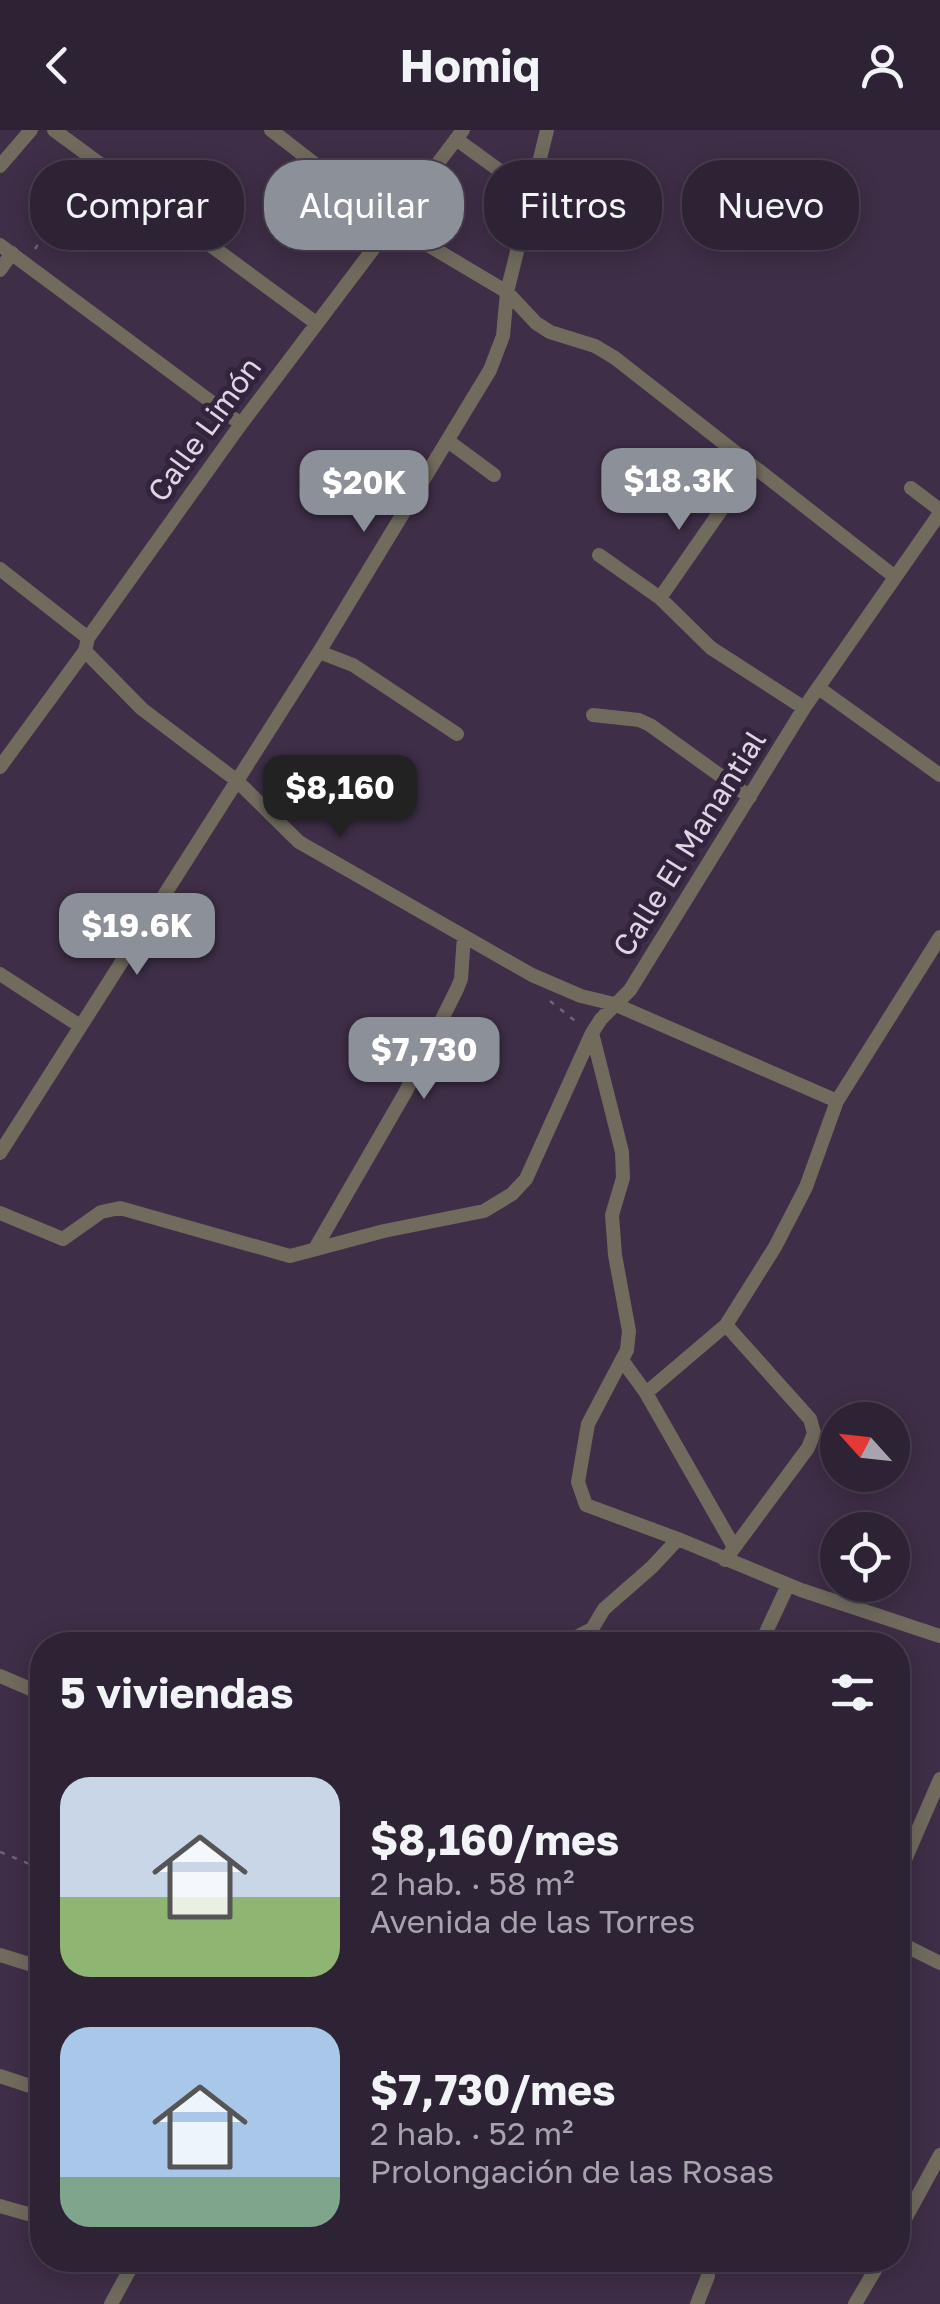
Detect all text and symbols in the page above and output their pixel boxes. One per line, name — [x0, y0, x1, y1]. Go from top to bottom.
icon: back — [30, 38, 85, 93]
text: Homiq — [400, 38, 540, 92]
icon: person — [855, 38, 910, 93]
chip: Comprar — [30, 160, 244, 250]
chip: Alquilar — [264, 160, 464, 250]
chip: Filtros — [484, 160, 662, 250]
chip: Nuevo — [682, 160, 859, 250]
street label: Calle Limón — [140, 350, 268, 508]
pin: $18.3K — [598, 448, 760, 533]
pin: $20K — [305, 450, 423, 535]
text: $18.3K — [623, 461, 735, 499]
text: $20K — [322, 463, 406, 501]
street label: Calle El Manantial — [605, 723, 773, 963]
pin: $8,160 — [259, 755, 421, 840]
text: $8,160 — [285, 768, 395, 806]
pin: $19.6K — [56, 893, 218, 978]
text: $19.6K — [81, 906, 193, 944]
pin: $7,730 — [343, 1017, 505, 1102]
text: $7,730 — [371, 1030, 477, 1068]
north arrow — [820, 1402, 910, 1492]
map controls — [820, 1402, 910, 1602]
button: locate — [820, 1512, 910, 1602]
icon: filters — [825, 1665, 880, 1720]
text: 5 viviendas — [60, 1667, 293, 1717]
text: $8,160/mes — [370, 1814, 619, 1864]
icon: home — [140, 1817, 260, 1937]
text: 2 hab. · 58 m² — [370, 1864, 574, 1902]
text: Avenida de las Torres — [370, 1902, 695, 1940]
text: $7,730/mes — [370, 2064, 616, 2114]
icon: home — [140, 2067, 260, 2187]
text: 2 hab. · 52 m² — [370, 2114, 574, 2152]
text: Prolongación de las Rosas — [370, 2152, 774, 2190]

